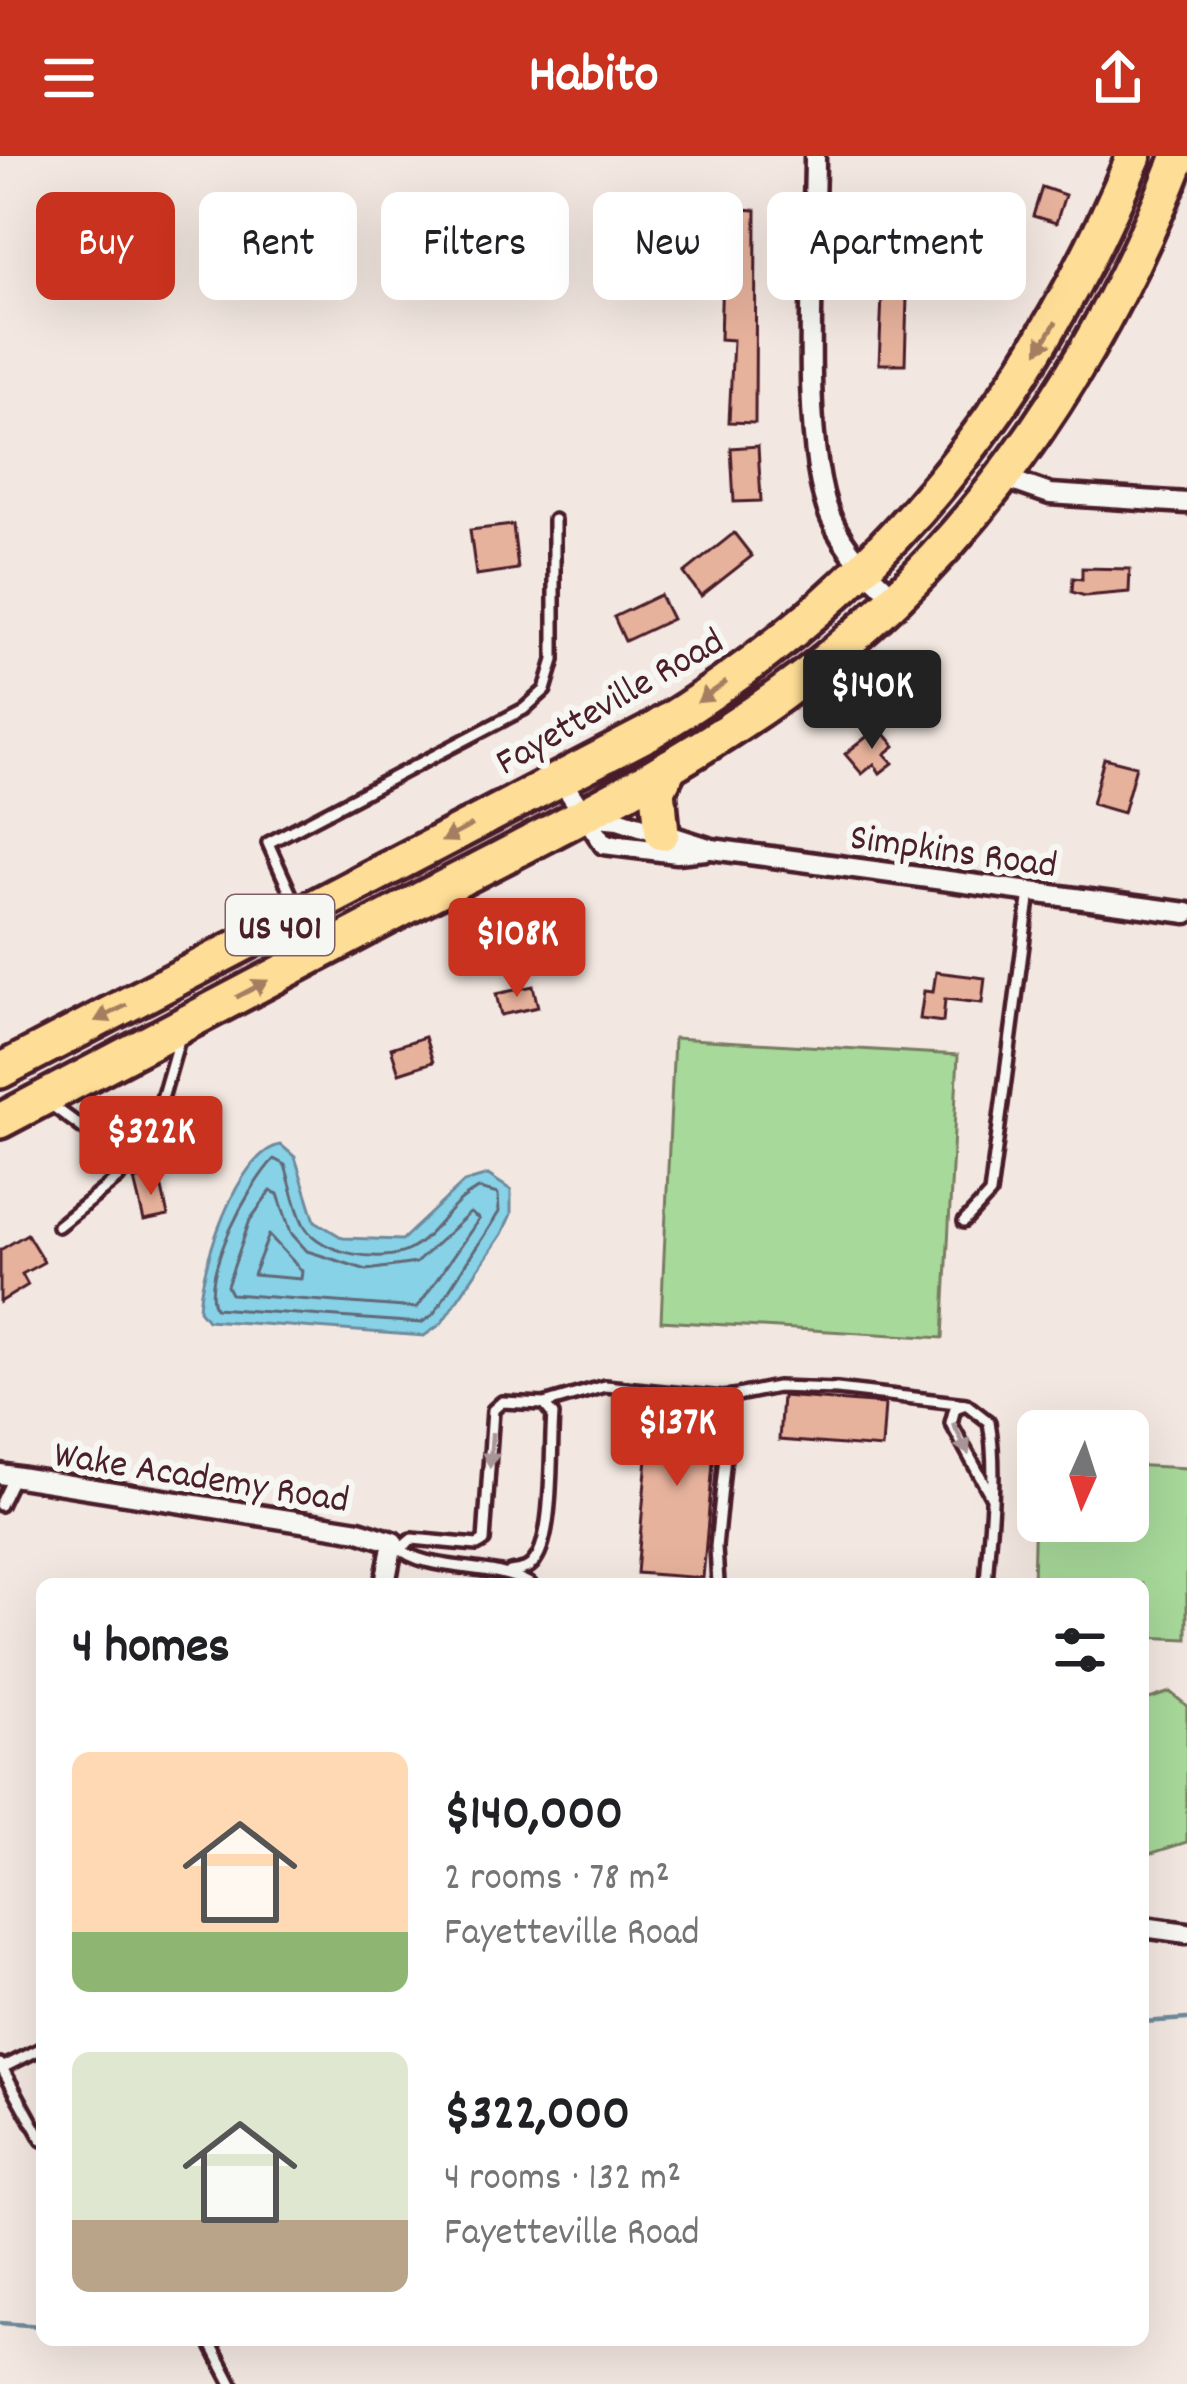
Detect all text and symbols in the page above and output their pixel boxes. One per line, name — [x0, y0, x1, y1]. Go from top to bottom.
text: Habito — [528, 40, 659, 117]
icon: menu — [36, 45, 102, 111]
icon: share — [1085, 45, 1151, 111]
chip: Buy — [36, 192, 175, 300]
chip: Rent — [199, 192, 357, 300]
chip: Filters — [381, 192, 569, 300]
chip: New — [593, 192, 743, 300]
chip: Apartment — [767, 192, 1026, 300]
one-way arrow — [1037, 320, 1058, 354]
street label: Fayetteville Road — [487, 617, 736, 792]
pin: $140K — [788, 650, 956, 752]
text: $140K — [830, 661, 914, 716]
one-way arrow — [696, 680, 729, 703]
street label: Simpkins Road — [846, 813, 1060, 896]
one-way arrow — [439, 823, 474, 843]
road number: US 401 — [226, 895, 334, 955]
pin: $108K — [433, 898, 601, 1000]
text: $108K — [475, 909, 559, 964]
one-way arrow — [235, 979, 270, 999]
one-way arrow — [93, 1003, 128, 1023]
pin: $322K — [67, 1096, 235, 1198]
text: $322K — [106, 1107, 196, 1162]
pin: $137K — [593, 1387, 761, 1489]
text: $137K — [638, 1398, 716, 1453]
north arrow — [1017, 1410, 1149, 1542]
map controls — [1017, 1410, 1149, 1542]
one-way arrow — [951, 1421, 971, 1456]
street label: Wake Academy Road — [50, 1430, 352, 1531]
one-way arrow — [481, 1432, 500, 1470]
text: 4 homes — [72, 1614, 230, 1686]
icon: filters — [1047, 1617, 1113, 1683]
text: $140,000 — [444, 1781, 623, 1853]
icon: home — [168, 1800, 312, 1944]
text: 2 rooms · 78 m² — [444, 1853, 670, 1908]
text: Fayetteville Road — [444, 1908, 700, 1963]
text: $322,000 — [444, 2081, 630, 2153]
icon: home — [168, 2100, 312, 2244]
text: 4 rooms · 132 m² — [444, 2153, 681, 2208]
text: Fayetteville Road — [444, 2208, 700, 2263]

